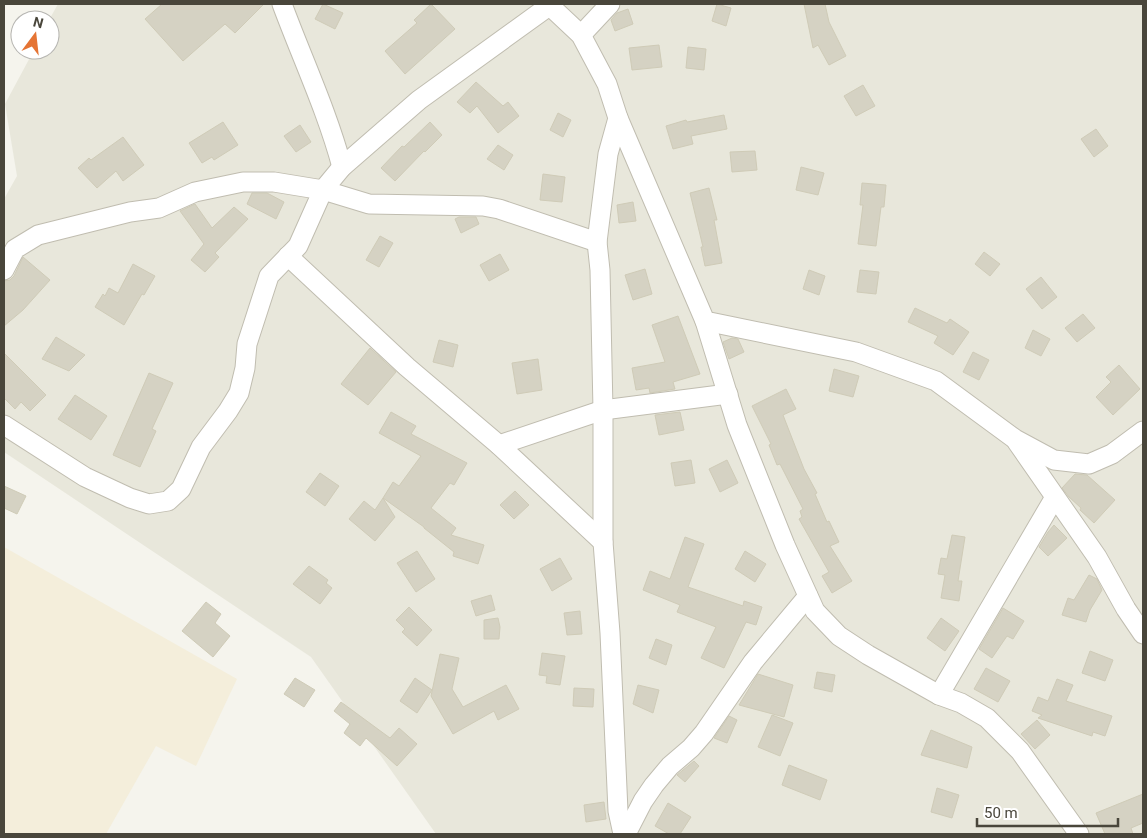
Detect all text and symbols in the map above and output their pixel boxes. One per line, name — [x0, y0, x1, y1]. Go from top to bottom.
north arrow — [10, 10, 60, 60]
text: N — [32, 13, 45, 31]
scale bar — [977, 796, 1118, 828]
text: 50 m — [984, 804, 1018, 822]

